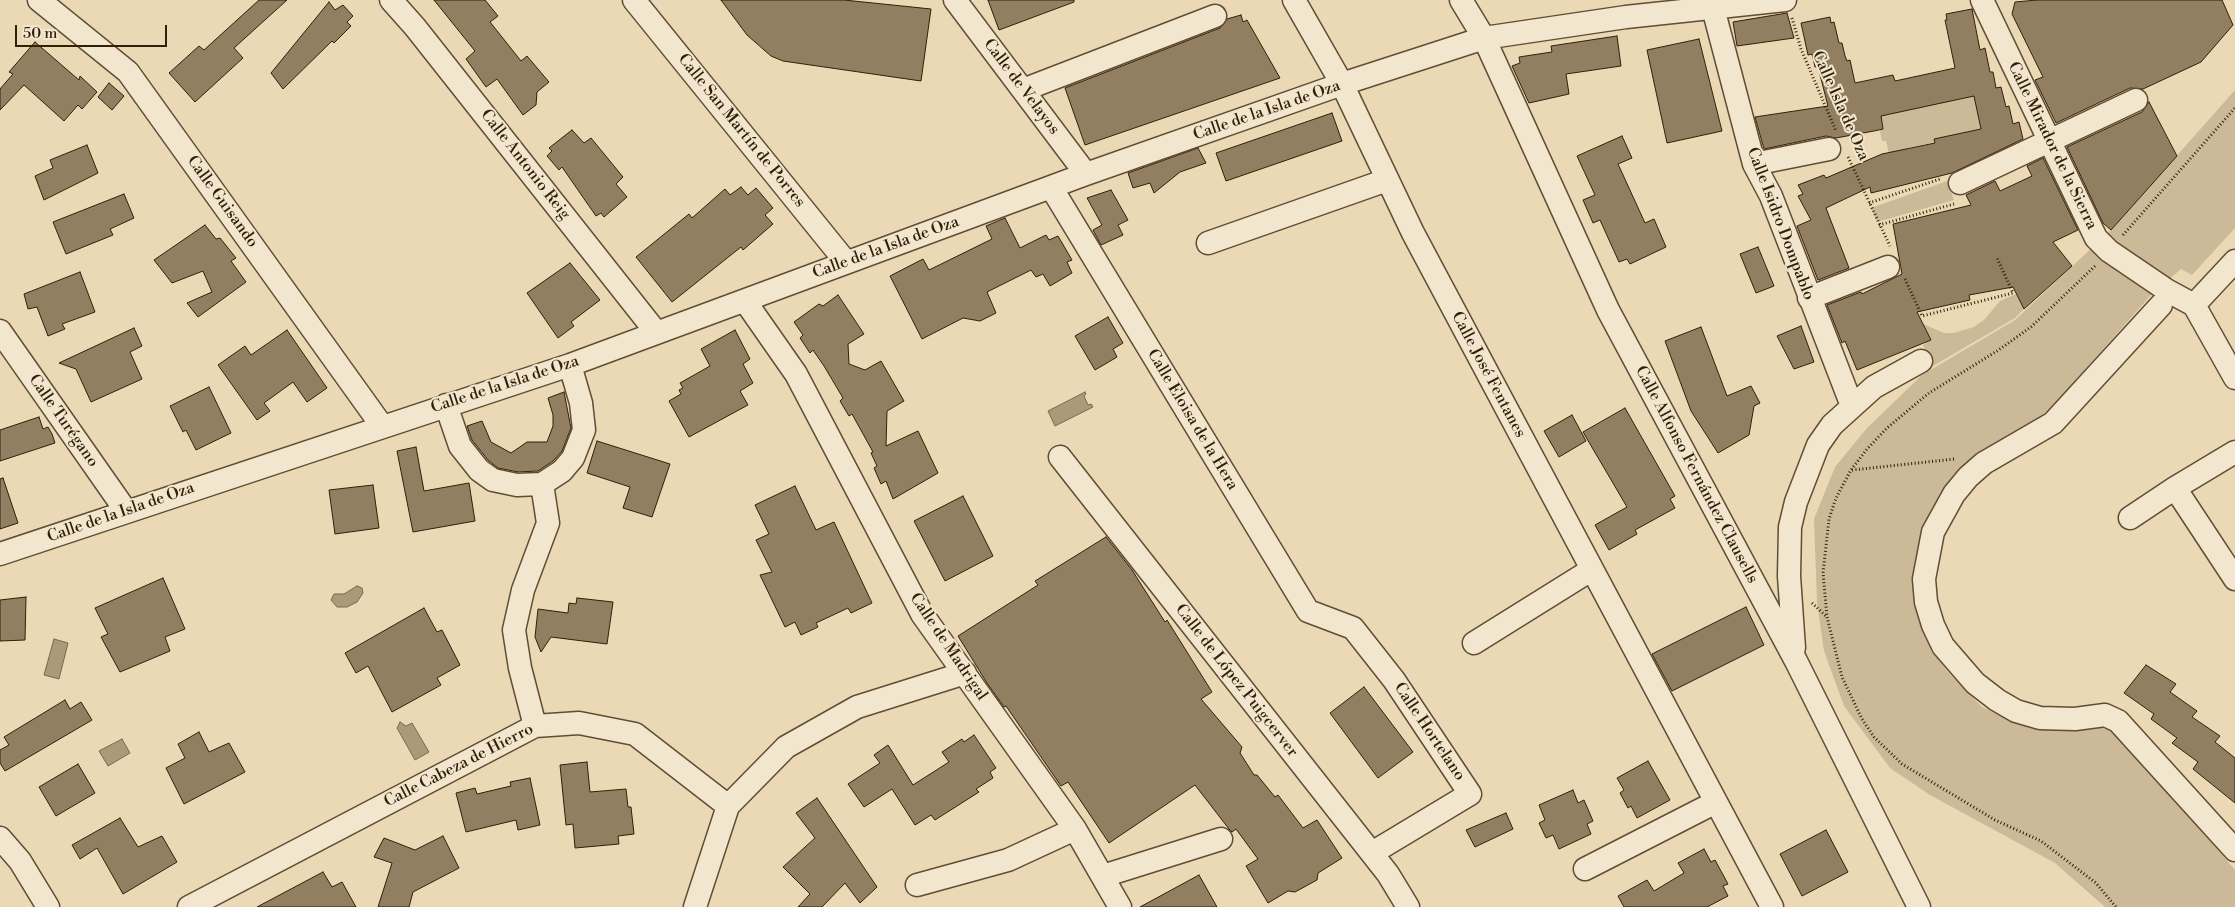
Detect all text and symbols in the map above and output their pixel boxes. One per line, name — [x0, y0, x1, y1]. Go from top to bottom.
scale bar — [18, 15, 170, 47]
text: 50 m — [23, 24, 57, 43]
street label: Calle de Velayos — [979, 35, 1063, 139]
street label: Calle Isla de Oza — [1807, 48, 1873, 164]
street label: Calle San Martín de Porres — [673, 50, 809, 212]
street label: Calle Mirador de la Sierra — [2003, 59, 2101, 233]
street label: Calle de la Isla de Oza — [1191, 77, 1343, 145]
street label: Calle Antonio Reig — [476, 106, 574, 224]
street label: Calle Isidro Dompablo — [1742, 145, 1818, 303]
street label: Calle Guisando — [182, 152, 262, 252]
street label: Calle de la Isla de Oza — [810, 213, 962, 283]
street label: Calle José Fentanes — [1447, 309, 1529, 441]
street label: Calle Eloisa de la Hera — [1142, 346, 1242, 494]
street label: Calle de la Isla de Oza — [429, 352, 581, 418]
street label: Calle Alfonso Fernández Clausells — [1630, 363, 1762, 587]
street label: Calle Turégano — [24, 371, 102, 471]
street label: Calle de la Isla de Oza — [45, 479, 197, 547]
street label: Calle de Madrigal — [905, 590, 991, 704]
street label: Calle de López Puigcerver — [1170, 601, 1302, 761]
street label: Calle Hortelano — [1389, 679, 1469, 785]
street label: Calle Cabeza de Hierro — [381, 720, 537, 812]

